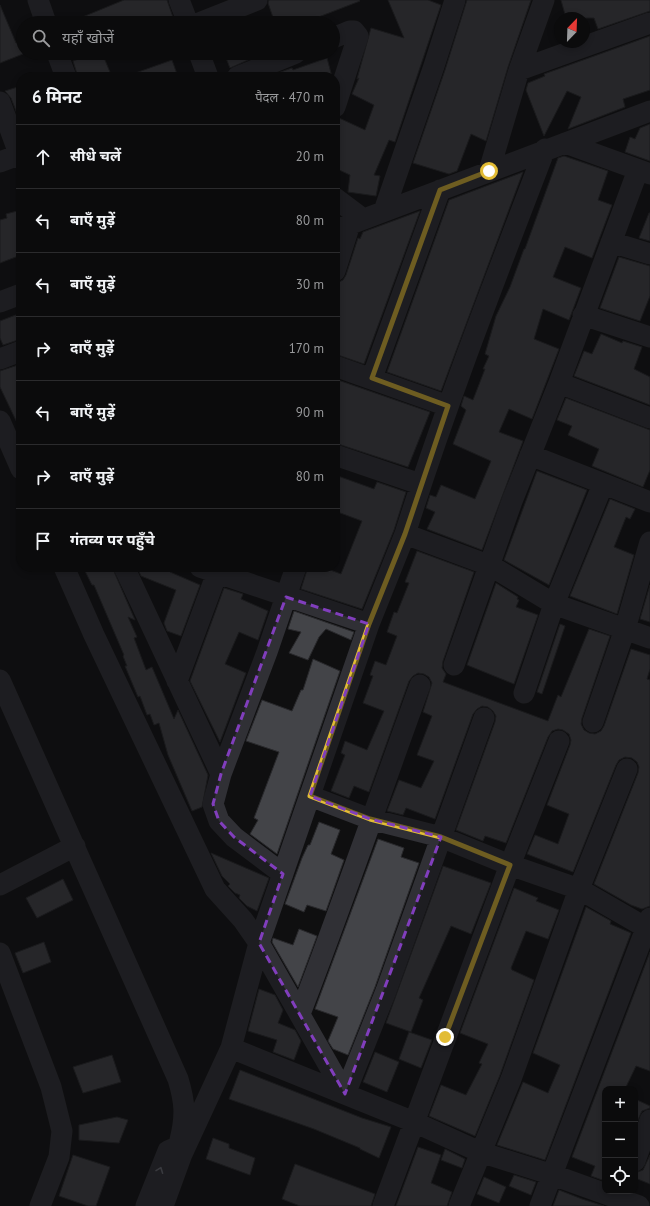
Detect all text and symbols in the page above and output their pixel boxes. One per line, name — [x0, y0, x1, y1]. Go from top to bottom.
north arrow — [554, 12, 590, 48]
search box — [16, 16, 340, 60]
icon: search — [30, 27, 52, 49]
text: यहाँ खोजें — [62, 28, 114, 47]
text: 6 मिनट — [32, 86, 82, 108]
text: पैदल · 470 m — [255, 89, 324, 106]
icon: ahead — [32, 146, 54, 168]
text: सीधे चलें — [70, 146, 121, 165]
text: 20 m — [296, 148, 324, 165]
route start — [480, 162, 498, 180]
icon: left — [32, 210, 54, 232]
text: बाएँ मुड़ें — [70, 210, 115, 229]
text: 80 m — [296, 212, 324, 229]
icon: left — [32, 274, 54, 296]
text: बाएँ मुड़ें — [70, 274, 115, 293]
text: 30 m — [296, 276, 324, 293]
icon: right — [32, 338, 54, 360]
text: दाएँ मुड़ें — [70, 338, 114, 357]
text: 170 m — [289, 340, 324, 357]
icon: left — [32, 402, 54, 424]
text: बाएँ मुड़ें — [70, 402, 115, 421]
text: 90 m — [296, 404, 324, 421]
icon: right — [32, 466, 54, 488]
text: दाएँ मुड़ें — [70, 466, 114, 485]
text: 80 m — [296, 468, 324, 485]
icon: arrive — [32, 530, 54, 552]
text: गंतव्य पर पहुँचे — [70, 530, 155, 549]
route end — [436, 1028, 454, 1046]
map controls — [602, 1086, 638, 1194]
button: + — [602, 1086, 638, 1122]
button: − — [602, 1122, 638, 1158]
button: locate — [602, 1158, 638, 1194]
one-way arrow — [155, 1167, 163, 1174]

